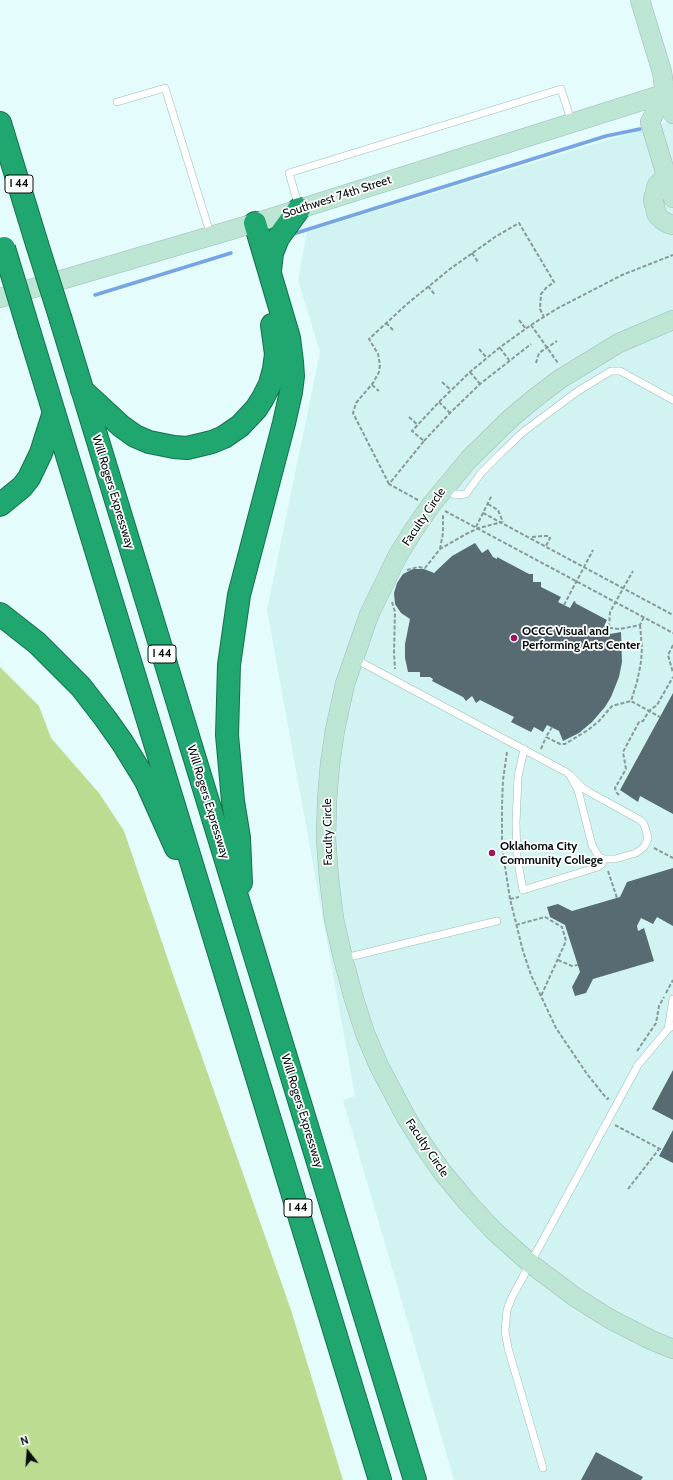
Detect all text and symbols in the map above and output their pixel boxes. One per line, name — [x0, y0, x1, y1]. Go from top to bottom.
street label: Southwest 74th Street — [281, 173, 393, 221]
road number: I 44 — [5, 175, 33, 193]
street label: Will Rogers Expressway — [89, 433, 137, 551]
street label: Faculty Circle — [399, 485, 449, 549]
place label: OCCC Visual and Performing Arts Center — [522, 624, 640, 652]
marker: OCCC Visual and Performing Arts Center — [509, 633, 519, 643]
road number: I 44 — [148, 645, 176, 663]
street label: Will Rogers Expressway — [184, 743, 232, 861]
street label: Faculty Circle — [320, 798, 336, 866]
place label: Oklahoma City Community College — [500, 839, 603, 867]
marker: Oklahoma City Community College — [487, 848, 497, 858]
street label: Will Rogers Expressway — [278, 1052, 326, 1170]
street label: Faculty Circle — [402, 1116, 452, 1180]
road number: I 44 — [284, 1199, 312, 1217]
north arrow — [8, 1432, 48, 1472]
text: N — [19, 1433, 30, 1448]

